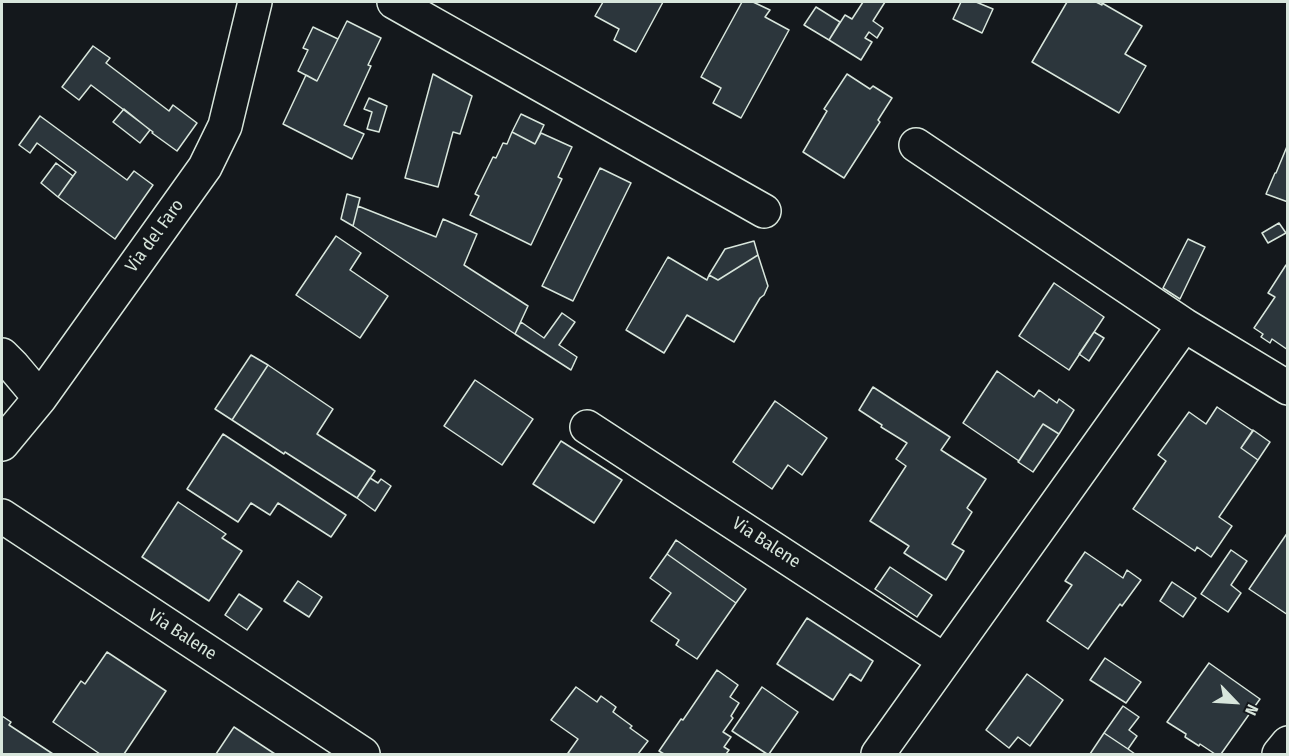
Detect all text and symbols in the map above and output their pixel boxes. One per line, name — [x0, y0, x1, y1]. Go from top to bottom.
street label: Via del Faro — [121, 195, 189, 277]
street label: Via Balene — [728, 513, 804, 573]
street label: Via Balene — [144, 605, 220, 665]
north arrow — [1205, 672, 1265, 732]
text: N — [1241, 701, 1262, 718]

